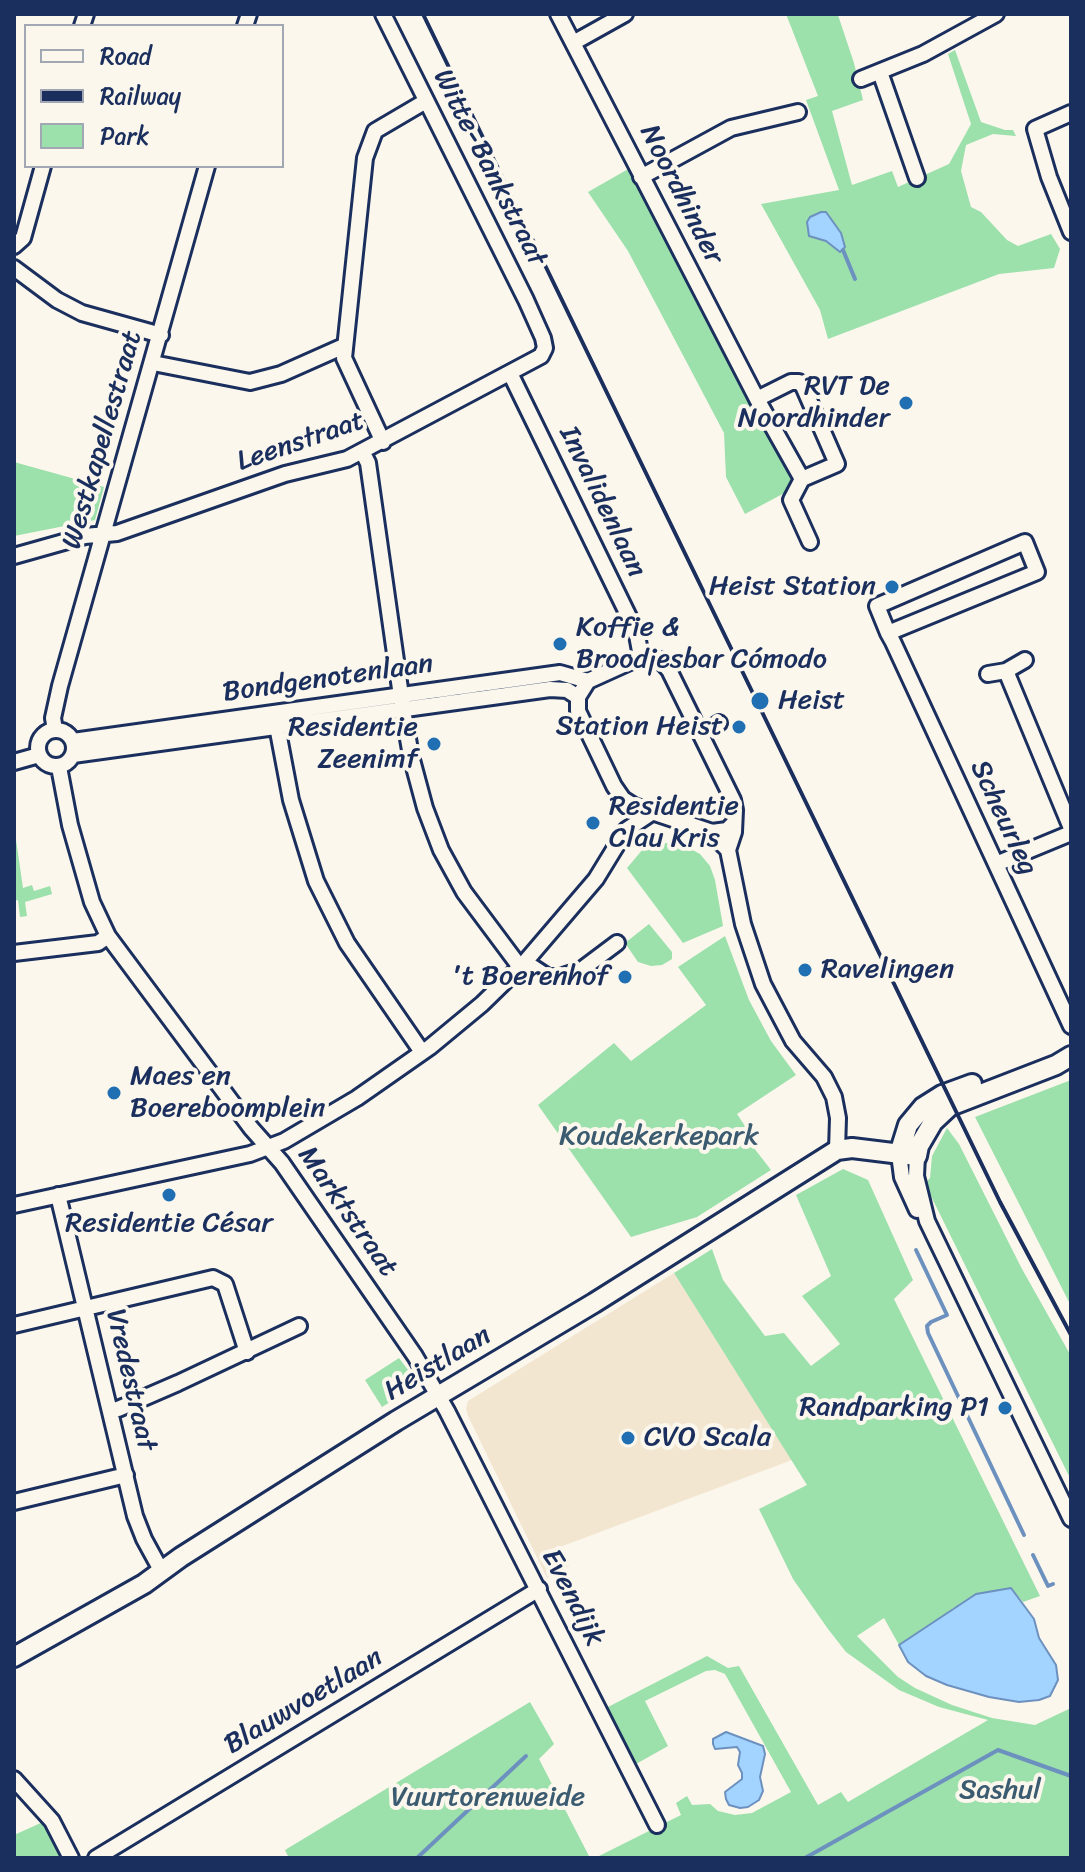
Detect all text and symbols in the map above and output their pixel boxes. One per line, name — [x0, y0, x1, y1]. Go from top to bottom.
legend — [24, 24, 284, 168]
text: Road — [100, 35, 151, 77]
street label: Witte-Bankstraat — [425, 64, 553, 272]
text: Railway — [100, 75, 181, 117]
text: Park — [100, 115, 149, 157]
street label: Noordhinder — [631, 120, 731, 270]
street label: Westkapellestraat — [56, 327, 150, 553]
place label: RVT De Noordhinder — [738, 370, 890, 436]
marker: RVT De Noordhinder — [897, 394, 915, 412]
street label: Leenstraat — [233, 404, 369, 480]
street label: Invalidenlaan — [551, 421, 653, 583]
place label: Heist Station — [709, 570, 876, 604]
marker: Heist Station — [883, 578, 901, 596]
place label: Koffie & Broodjesbar Cómodo — [576, 611, 827, 677]
marker: Koffie & Broodjesbar Cómodo — [551, 635, 569, 653]
street label: Bondgenotenlaan — [221, 648, 435, 710]
place label: Heist — [778, 684, 845, 718]
marker: Heist — [749, 690, 771, 712]
place label: Station Heist — [556, 710, 723, 744]
place label: Residentie Zeenimf — [288, 711, 418, 777]
marker: Station Heist — [730, 718, 748, 736]
marker: Residentie Zeenimf — [425, 735, 443, 753]
street label: Scheurleg — [962, 755, 1044, 881]
place label: Residentie Clau Kris — [609, 790, 739, 856]
marker: Residentie Clau Kris — [584, 814, 602, 832]
place label: Ravelingen — [821, 953, 954, 987]
place label: 't Boerenhof — [451, 960, 609, 994]
marker: Ravelingen — [796, 961, 814, 979]
marker: 't Boerenhof — [616, 968, 634, 986]
place label: Maes en Boereboomplein — [130, 1060, 325, 1126]
marker: Maes en Boereboomplein — [105, 1084, 123, 1102]
park label: Koudekerkepark — [559, 1120, 759, 1154]
street label: Marktstraat — [290, 1140, 404, 1284]
marker: Residentie César — [160, 1186, 178, 1204]
place label: Residentie César — [65, 1207, 273, 1241]
street label: Vredestraat — [97, 1306, 163, 1454]
street label: Heistlaan — [379, 1319, 497, 1409]
place label: Randparking P1 — [800, 1391, 989, 1425]
marker: Randparking P1 — [996, 1399, 1014, 1417]
place label: CVO Scala — [644, 1421, 771, 1455]
marker: CVO Scala — [619, 1429, 637, 1447]
street label: Evendijk — [533, 1544, 611, 1652]
street label: Blauwvoetlaan — [219, 1642, 389, 1762]
park label: Sashul — [959, 1774, 1041, 1808]
park label: Vuurtorenweide — [391, 1781, 585, 1815]

